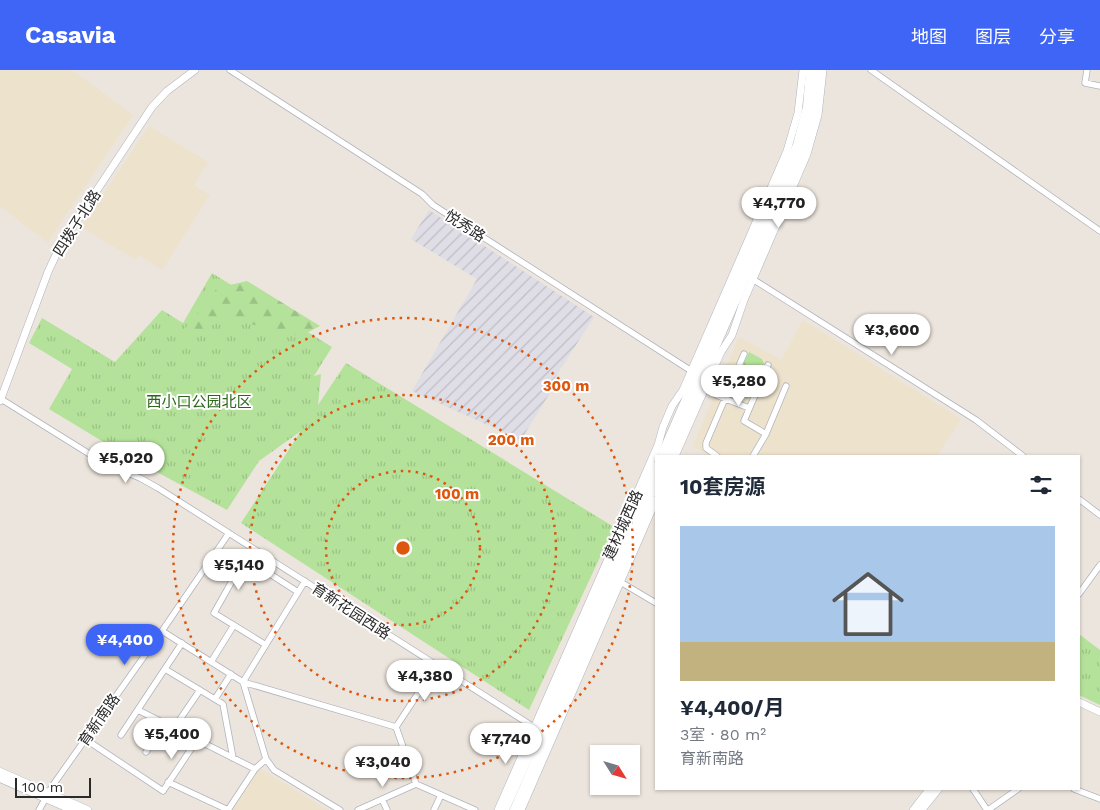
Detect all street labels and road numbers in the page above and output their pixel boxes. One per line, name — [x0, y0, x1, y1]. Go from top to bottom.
street label: 四拨子北路 — [49, 186, 105, 260]
street label: 悦秀路 — [441, 206, 489, 246]
street label: 建材城西路 — [600, 487, 646, 563]
street label: 育新花园西路 — [308, 579, 394, 643]
street label: 育新南路 — [74, 690, 124, 750]

